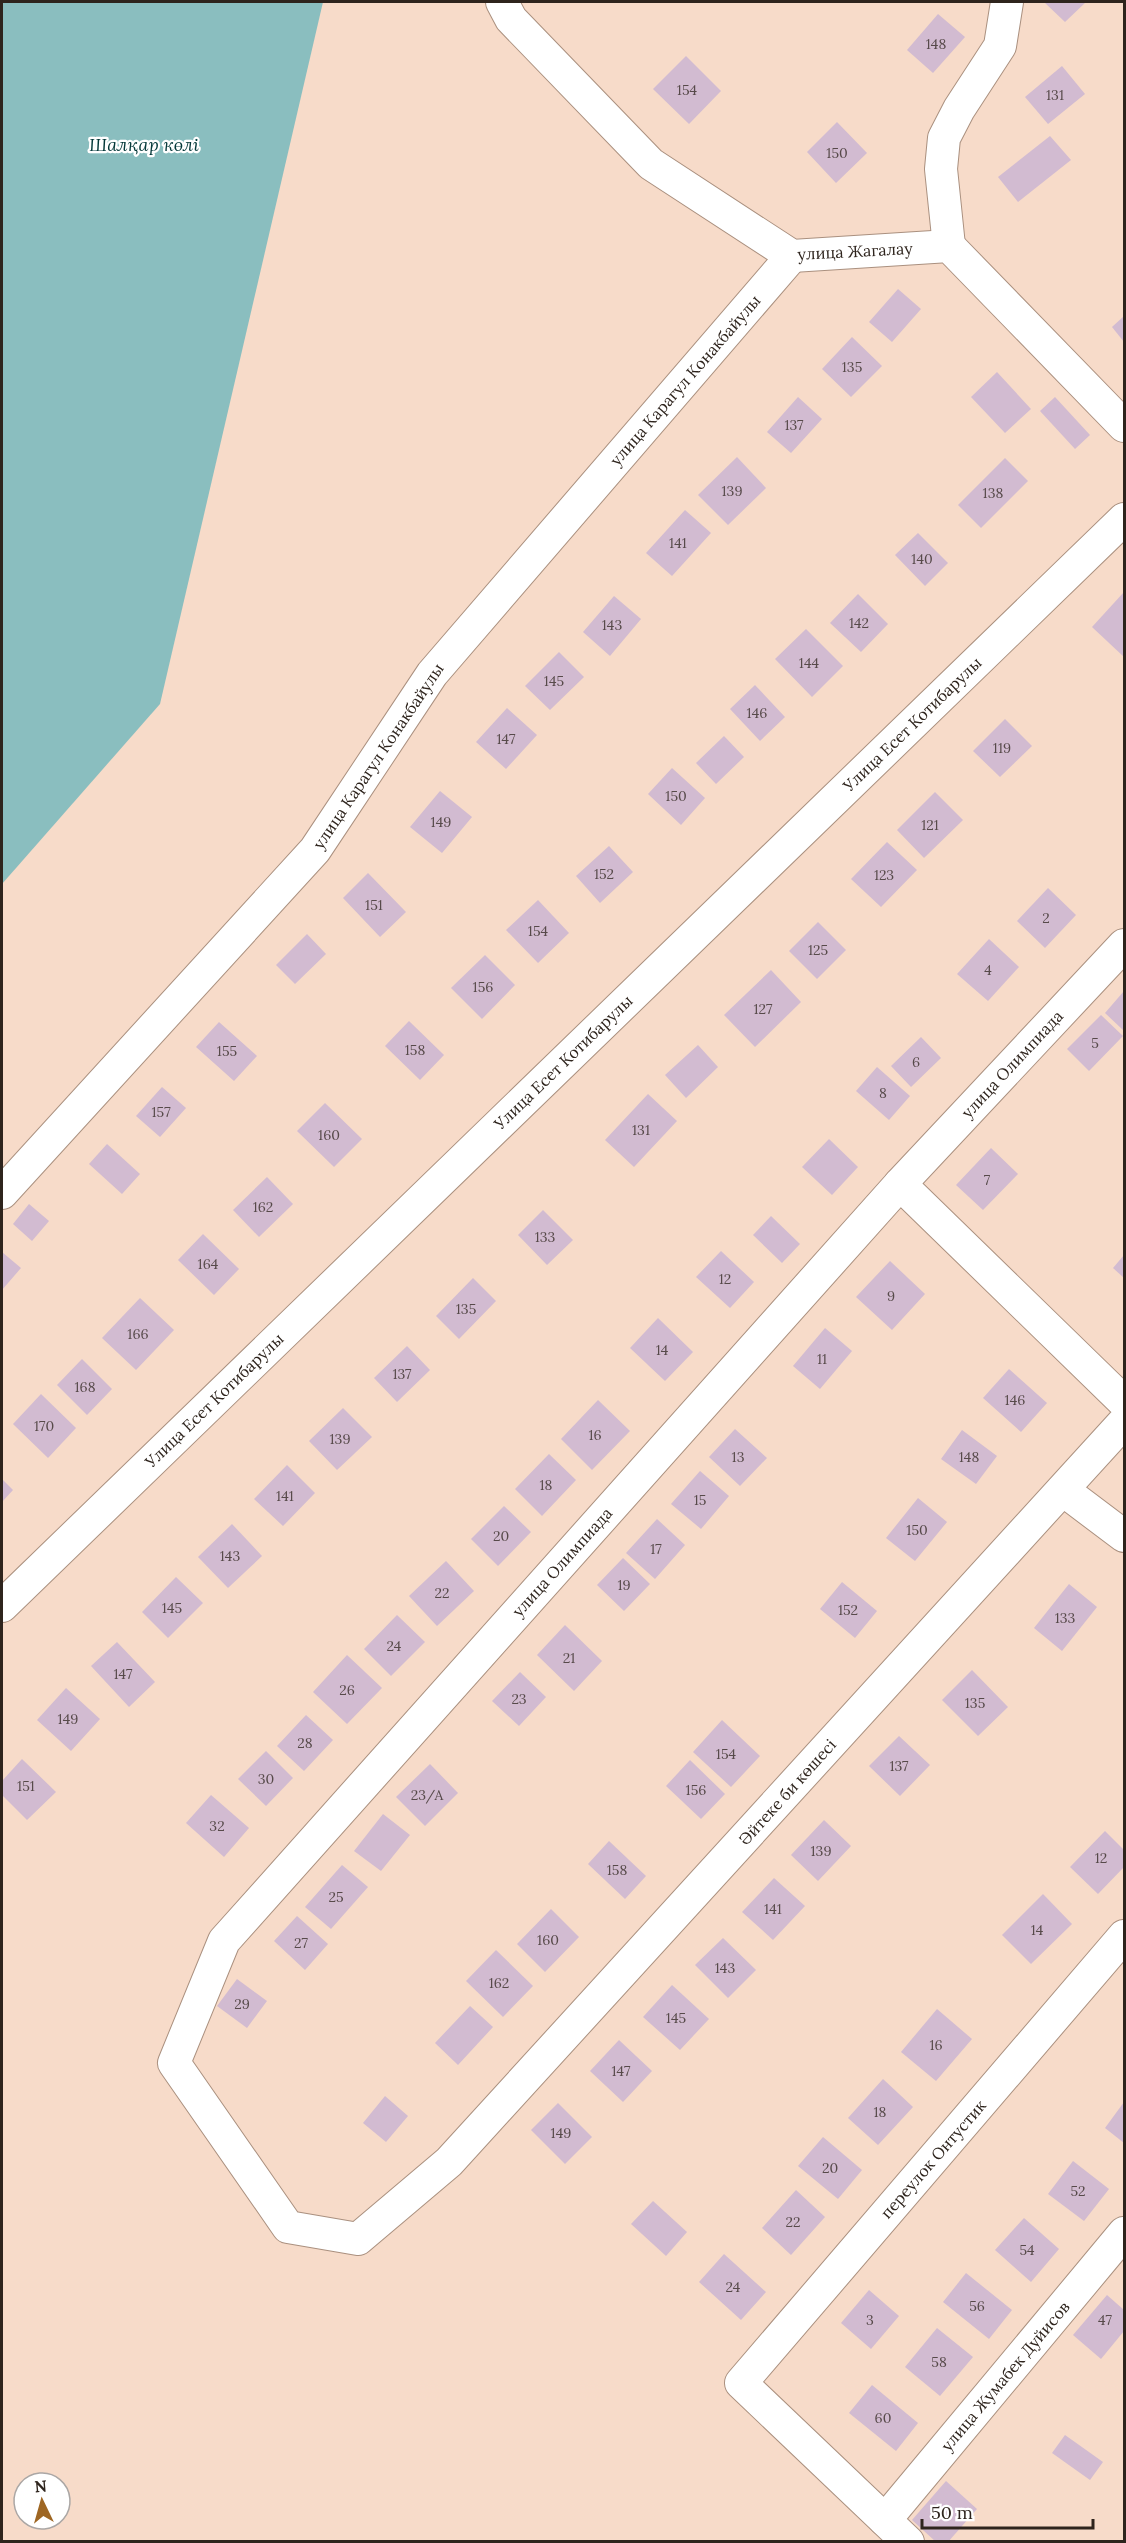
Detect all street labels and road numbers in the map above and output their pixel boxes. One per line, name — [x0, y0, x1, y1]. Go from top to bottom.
street label: улица Жагалау — [797, 238, 914, 264]
street label: улица Карагул Конакбайулы — [605, 290, 765, 470]
street label: Улица Есет Котибарулы — [838, 653, 986, 796]
street label: улица Карагул Конакбайулы — [308, 659, 448, 853]
street label: Улица Есет Котибарулы — [489, 991, 637, 1134]
street label: улица Олимпиада — [957, 1006, 1067, 1122]
street label: Улица Есет Котибарулы — [140, 1329, 288, 1472]
street label: улица Олимпиада — [508, 1503, 616, 1621]
street label: Әйтеке би көшесі — [734, 1735, 840, 1849]
street label: переулок Онтустик — [876, 2095, 990, 2222]
street label: улица Жумабек Дуйисов — [936, 2297, 1074, 2455]

